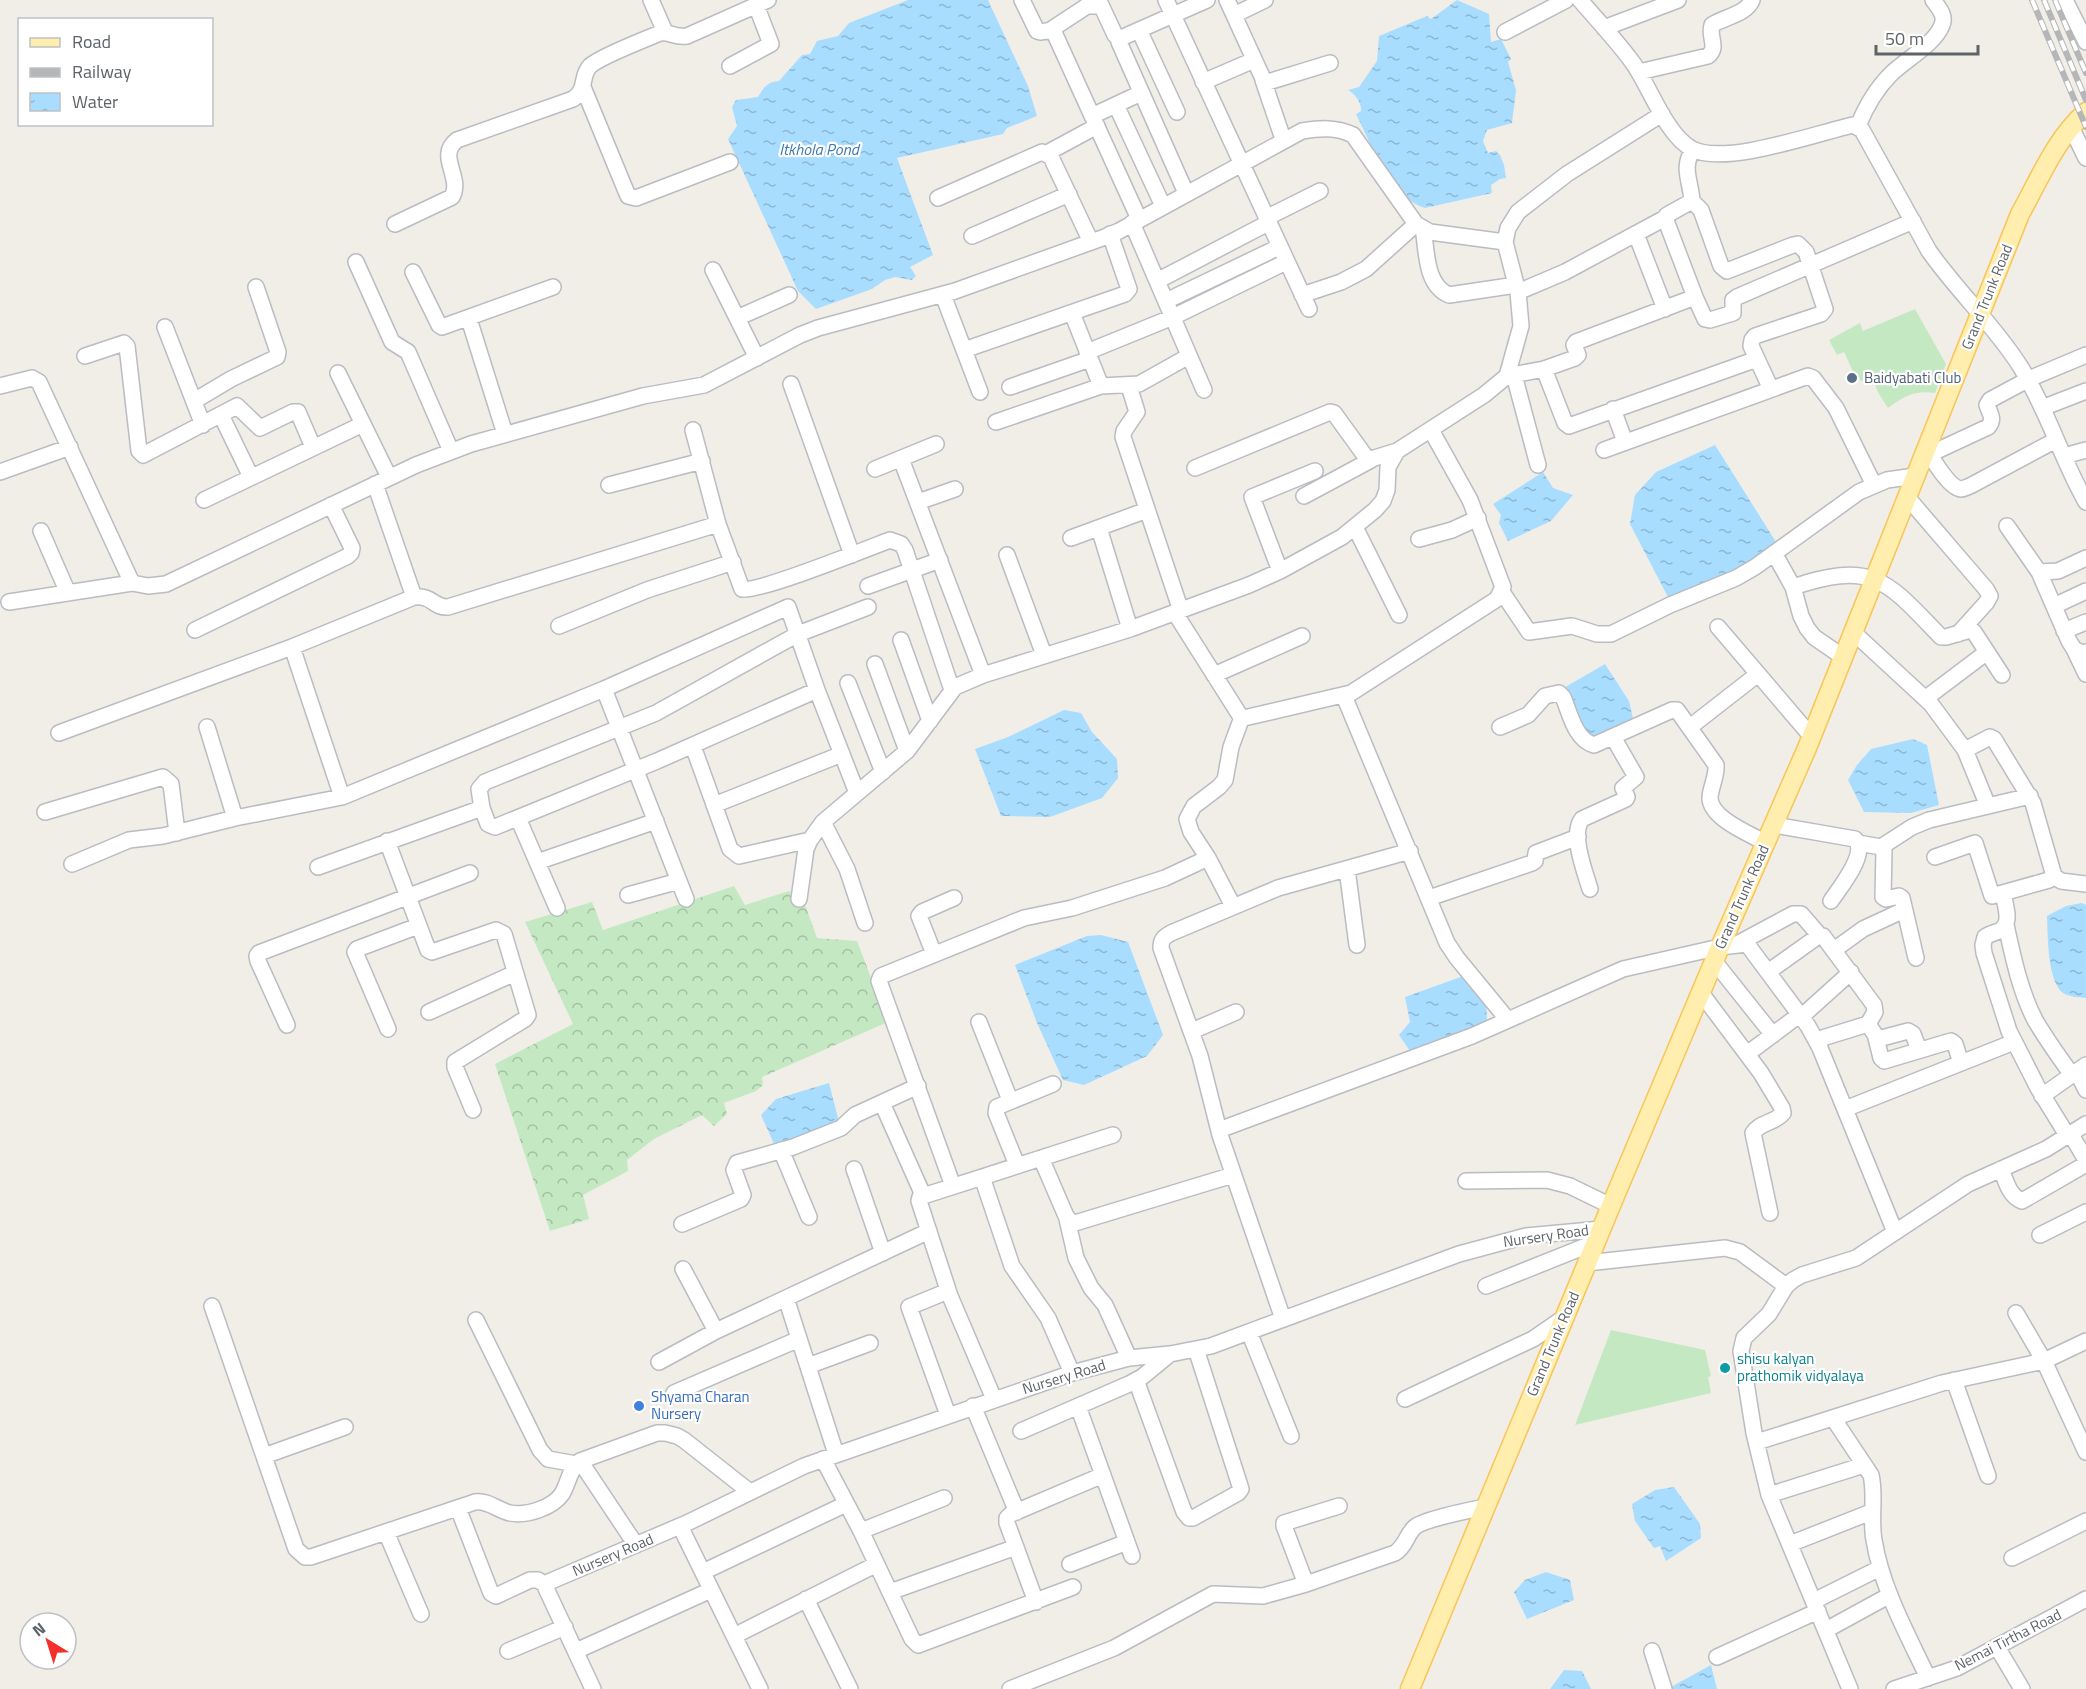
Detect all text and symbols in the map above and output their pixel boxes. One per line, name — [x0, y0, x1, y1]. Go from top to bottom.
legend — [18, 18, 213, 126]
scale bar — [1876, 18, 1978, 56]
text: 50 m — [1885, 25, 1924, 52]
text: Road — [72, 28, 111, 55]
text: Railway — [72, 58, 132, 85]
text: Water — [72, 88, 118, 115]
water label: Itkhola Pond — [779, 137, 861, 161]
street label: Grand Trunk Road — [1955, 241, 2018, 353]
place label: Baidyabati Club — [1864, 366, 1961, 389]
marker: Baidyabati Club — [1845, 371, 1859, 385]
street label: Grand Trunk Road — [1708, 841, 1775, 953]
street label: Nursery Road — [1502, 1218, 1590, 1253]
street label: Grand Trunk Road — [1520, 1288, 1585, 1400]
place label: shisu kalyan prathomik vidyalaya — [1737, 1347, 1864, 1387]
street label: Nursery Road — [1019, 1353, 1108, 1400]
marker: shisu kalyan prathomik vidyalaya — [1718, 1361, 1732, 1375]
place label: Shyama Charan Nursery — [651, 1385, 750, 1425]
marker: Shyama Charan Nursery — [632, 1399, 646, 1413]
street label: Nursery Road — [569, 1527, 657, 1582]
street label: Nemai Tirtha Road — [1950, 1603, 2065, 1676]
north arrow — [18, 1611, 78, 1671]
text: N — [27, 1616, 51, 1642]

